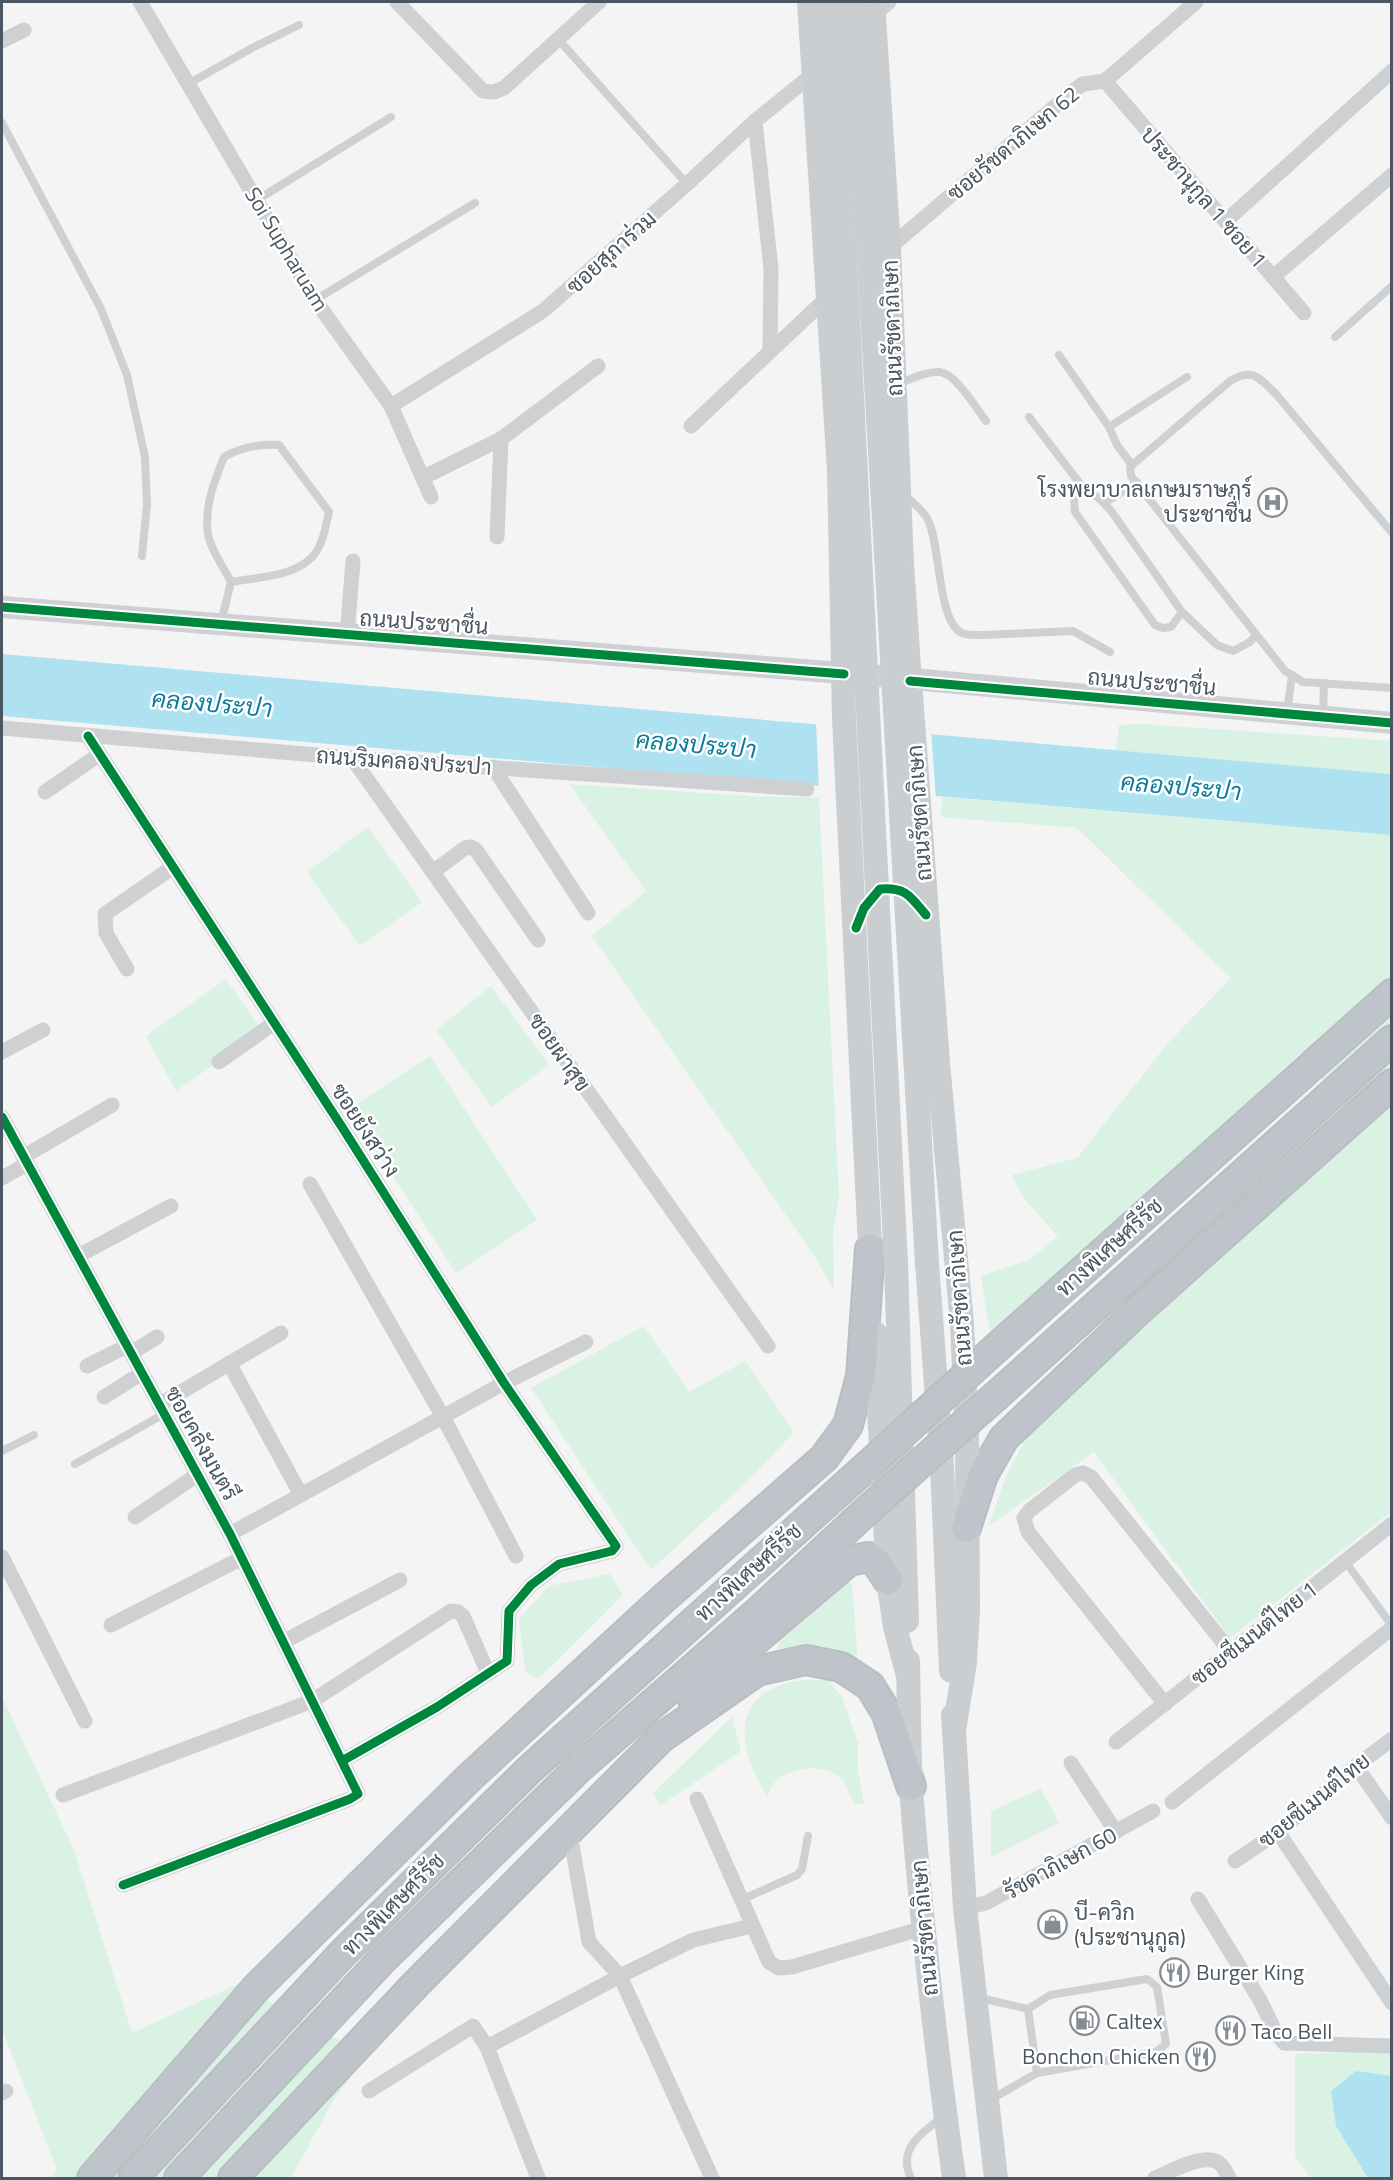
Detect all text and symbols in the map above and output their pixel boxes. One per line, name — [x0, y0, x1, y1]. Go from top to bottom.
street label: ซอยรัชดาภิเษก 62 — [939, 77, 1087, 209]
street label: ประชานุกูล 1 ซอย 1 — [1133, 119, 1275, 275]
street label: Soi Supharuam — [236, 180, 338, 318]
street label: ซอยสุภาร่วม — [558, 202, 664, 302]
street label: ถนนรัชดาภิเษก — [873, 259, 911, 397]
place label: โรงพยาบาลเกษมราษฎร์ ประชาชื่น — [1037, 472, 1252, 531]
hospital icon: โรงพยาบาลเกษมราษฎร์ ประชาชื่น — [1257, 486, 1289, 518]
street label: ถนนประชาชื่น — [358, 599, 490, 643]
street label: ถนนประชาชื่น — [1086, 657, 1218, 705]
water label: คลองประปา — [150, 680, 274, 726]
water label: คลองประปา — [634, 721, 758, 767]
street label: ถนนริมคลองประปา — [315, 738, 493, 784]
street label: ถนนรัชดาภิเษก — [897, 744, 941, 882]
water label: คลองประปา — [1119, 763, 1243, 809]
street label: ซอยผาสุข — [520, 1006, 600, 1098]
street label: ซอยยังสว่าง — [323, 1076, 409, 1184]
street label: ทางพิเศษศรีรัช — [1048, 1190, 1170, 1304]
street label: ถนนรัชดาภิเษก — [937, 1229, 981, 1367]
street label: ซอยคลังมนตรี — [156, 1379, 248, 1507]
street label: ทางพิเศษศรีรัช — [687, 1515, 809, 1629]
street label: ซอยซีเมนต์ไทย 1 — [1183, 1572, 1325, 1694]
street label: ซอยซีเมนต์ไทย — [1250, 1744, 1378, 1856]
street label: รัชดาภิเษก 60 — [997, 1818, 1123, 1908]
street label: ทางพิเศษศรีรัช — [334, 1845, 452, 1963]
street label: ถนนรัชดาภิเษก — [901, 1859, 947, 1997]
place label: บี-ควิก (ประชานุกูล) — [1074, 1895, 1186, 1954]
shop icon: บี-ควิก (ประชานุกูล) — [1037, 1909, 1069, 1941]
place label: Burger King — [1196, 1955, 1304, 1989]
restaurant icon: Burger King — [1159, 1956, 1191, 1988]
place label: Caltex — [1106, 2004, 1163, 2038]
fuel station icon: Caltex — [1069, 2005, 1101, 2037]
place label: Taco Bell — [1251, 2014, 1332, 2048]
restaurant icon: Taco Bell — [1214, 2015, 1246, 2047]
place label: Bonchon Chicken — [1022, 2039, 1180, 2073]
restaurant icon: Bonchon Chicken — [1185, 2040, 1217, 2072]

